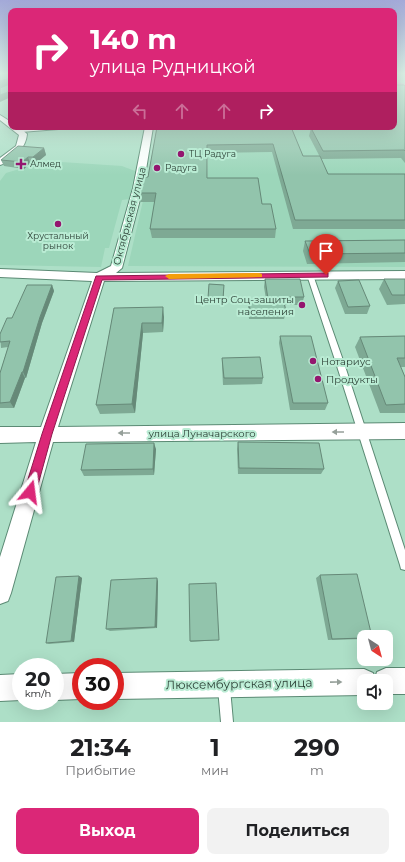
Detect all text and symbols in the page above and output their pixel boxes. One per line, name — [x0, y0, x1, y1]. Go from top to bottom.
text: 140 m — [90, 22, 177, 56]
icon: right — [24, 24, 76, 76]
text: улица Рудницкой — [90, 56, 256, 78]
icon: left — [129, 100, 151, 122]
icon: ahead — [171, 100, 193, 122]
icon: ahead — [213, 100, 235, 122]
icon: right — [255, 100, 277, 122]
place label: ТЦ Радуга — [189, 148, 236, 159]
marker: ТЦ Радуга — [176, 149, 186, 159]
marker: Алмед — [15, 158, 27, 170]
place label: Алмед — [30, 158, 61, 169]
place label: Радуга — [165, 162, 197, 173]
marker: Радуга — [152, 163, 162, 173]
street label: Октябрьская улица — [110, 166, 149, 267]
marker: Хрустальный рынок — [53, 219, 63, 229]
place label: Хрустальный рынок — [27, 230, 89, 251]
pin — [309, 234, 343, 275]
icon: arrive — [315, 240, 337, 262]
place label: Центр Соц-защиты населения — [195, 293, 294, 318]
marker: Центр Соц-защиты населения — [297, 300, 307, 310]
place label: Нотариус — [321, 355, 371, 368]
marker: Нотариус — [308, 356, 318, 366]
place label: Продукты — [326, 373, 378, 386]
marker: Продукты — [313, 374, 323, 384]
street label: улица Луначарского — [147, 427, 256, 440]
one-way arrow — [331, 429, 344, 435]
one-way arrow — [118, 430, 130, 437]
position arrow — [9, 471, 51, 513]
north arrow — [357, 630, 393, 666]
map controls — [357, 630, 393, 710]
speed limit sign: 30 — [72, 658, 124, 710]
text: 20 — [25, 667, 51, 691]
button: sound — [357, 674, 393, 710]
street label: Люксембургская улица — [166, 675, 312, 692]
one-way arrow — [330, 679, 343, 685]
text: km/h — [25, 687, 51, 700]
text: 21:34 — [70, 733, 131, 762]
text: 1 — [210, 733, 220, 762]
text: 290 — [294, 733, 340, 762]
text: Прибытие — [65, 762, 136, 778]
text: мин — [201, 762, 229, 778]
text: m — [310, 762, 324, 778]
button: Выход — [16, 808, 199, 854]
button: Поделиться — [207, 808, 389, 854]

